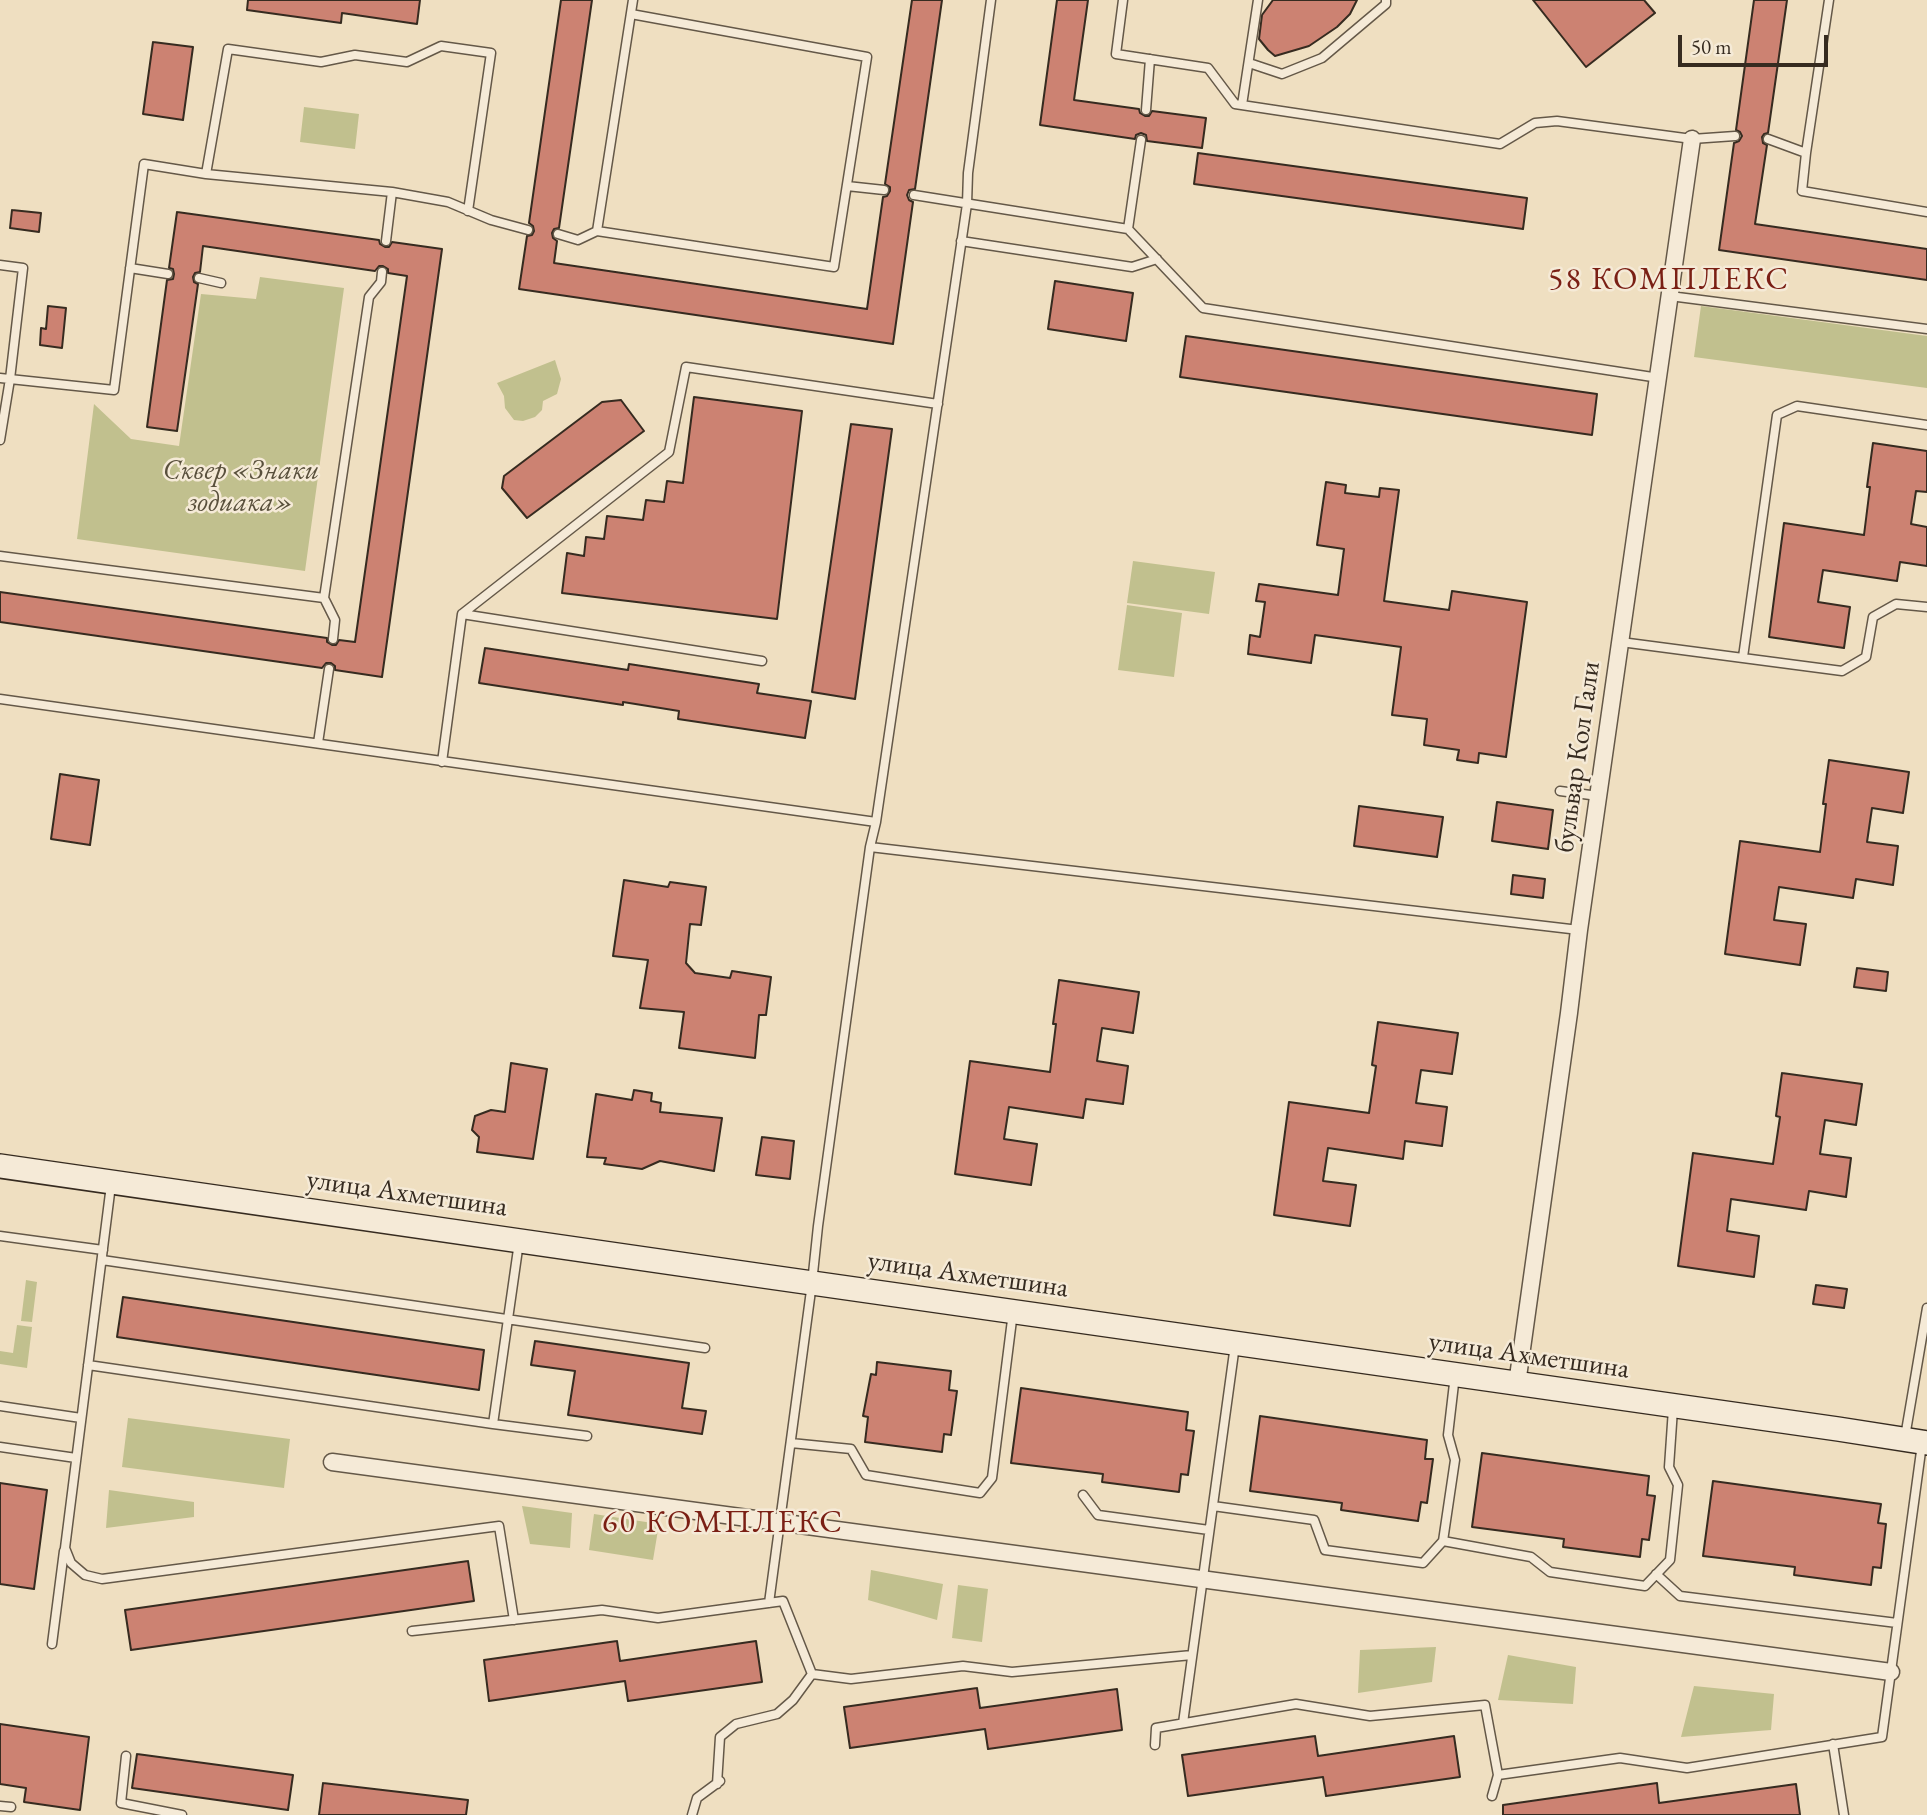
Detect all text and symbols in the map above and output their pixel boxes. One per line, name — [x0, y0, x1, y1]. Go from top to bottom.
scale bar — [1682, 21, 1832, 65]
text: 50 m — [1691, 33, 1732, 60]
district label: 58 КОМПЛЕКС — [1549, 261, 1789, 299]
park label: Сквер «Знаки зодиака» — [163, 454, 319, 520]
street label: бульвар Кол Гали — [1548, 659, 1608, 855]
street label: улица Ахметшина — [305, 1163, 509, 1225]
street label: улица Ахметшина — [866, 1244, 1070, 1306]
street label: улица Ахметшина — [1427, 1325, 1631, 1387]
district label: 60 КОМПЛЕКС — [603, 1504, 843, 1542]

